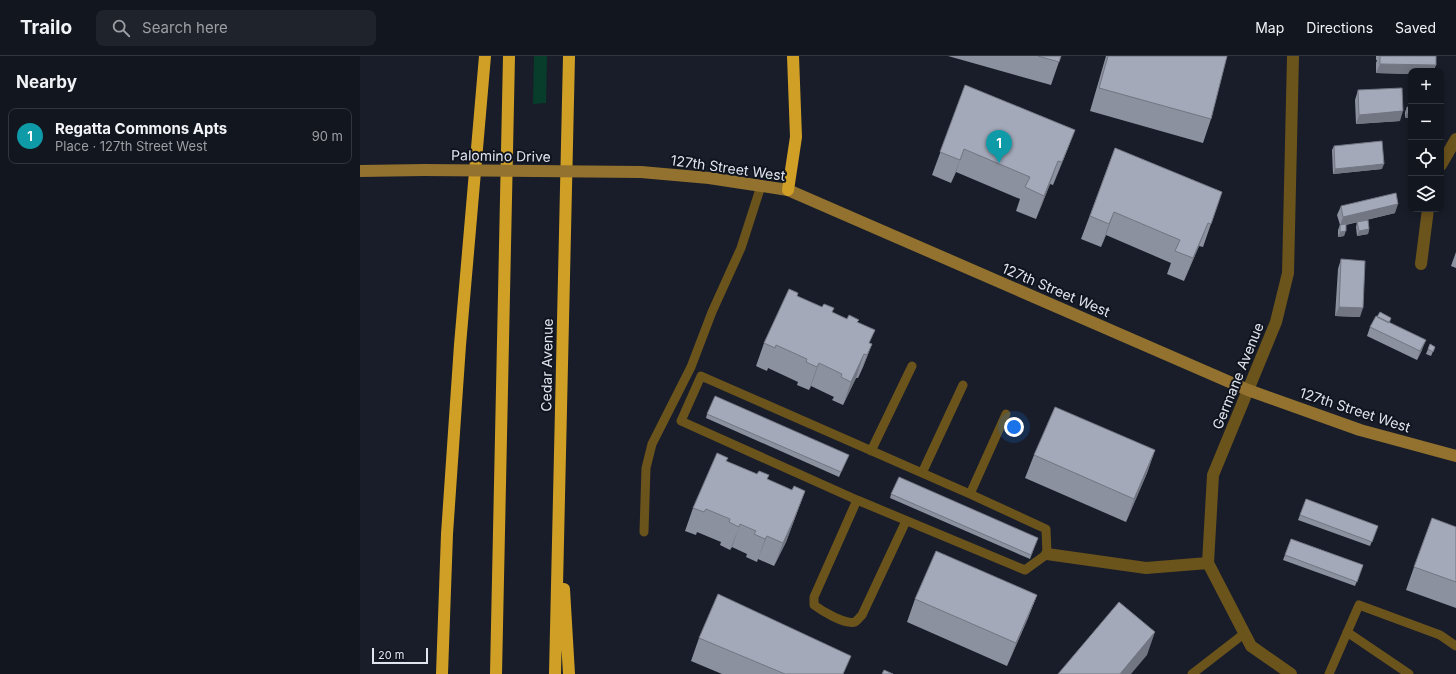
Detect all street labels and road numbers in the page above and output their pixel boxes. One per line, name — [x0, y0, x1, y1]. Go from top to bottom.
street label: Palomino Drive — [451, 146, 551, 165]
street label: 127th Street West — [670, 151, 787, 184]
street label: 127th Street West — [1000, 259, 1113, 320]
street label: Cedar Avenue — [537, 318, 556, 412]
street label: Germane Avenue — [1208, 320, 1267, 432]
street label: 127th Street West — [1298, 384, 1413, 436]

